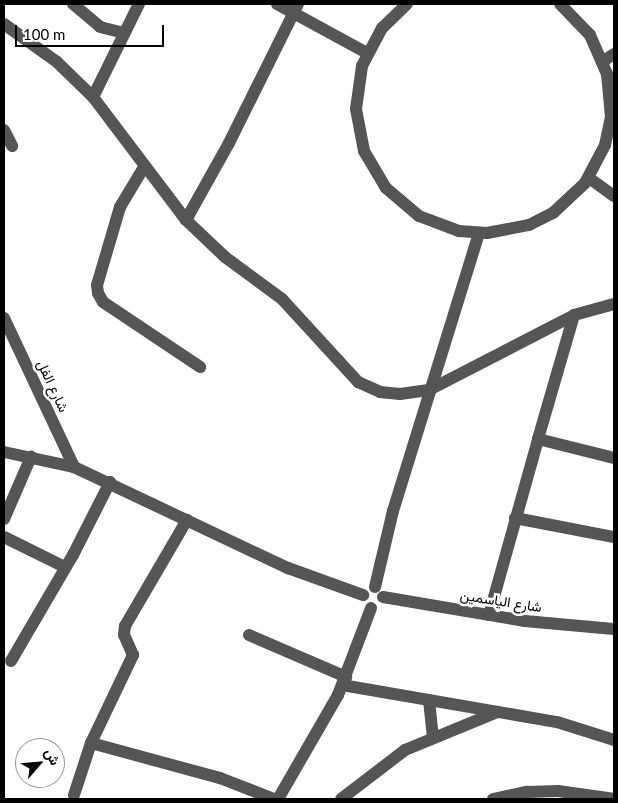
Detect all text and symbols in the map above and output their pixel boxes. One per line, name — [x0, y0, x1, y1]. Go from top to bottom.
scale bar — [18, 15, 166, 47]
text: 100 m — [23, 25, 65, 43]
street label: شارع الفل — [34, 357, 72, 415]
street label: شارع الياسمين — [459, 586, 543, 616]
north arrow — [15, 738, 65, 788]
text: ش — [42, 745, 64, 768]

